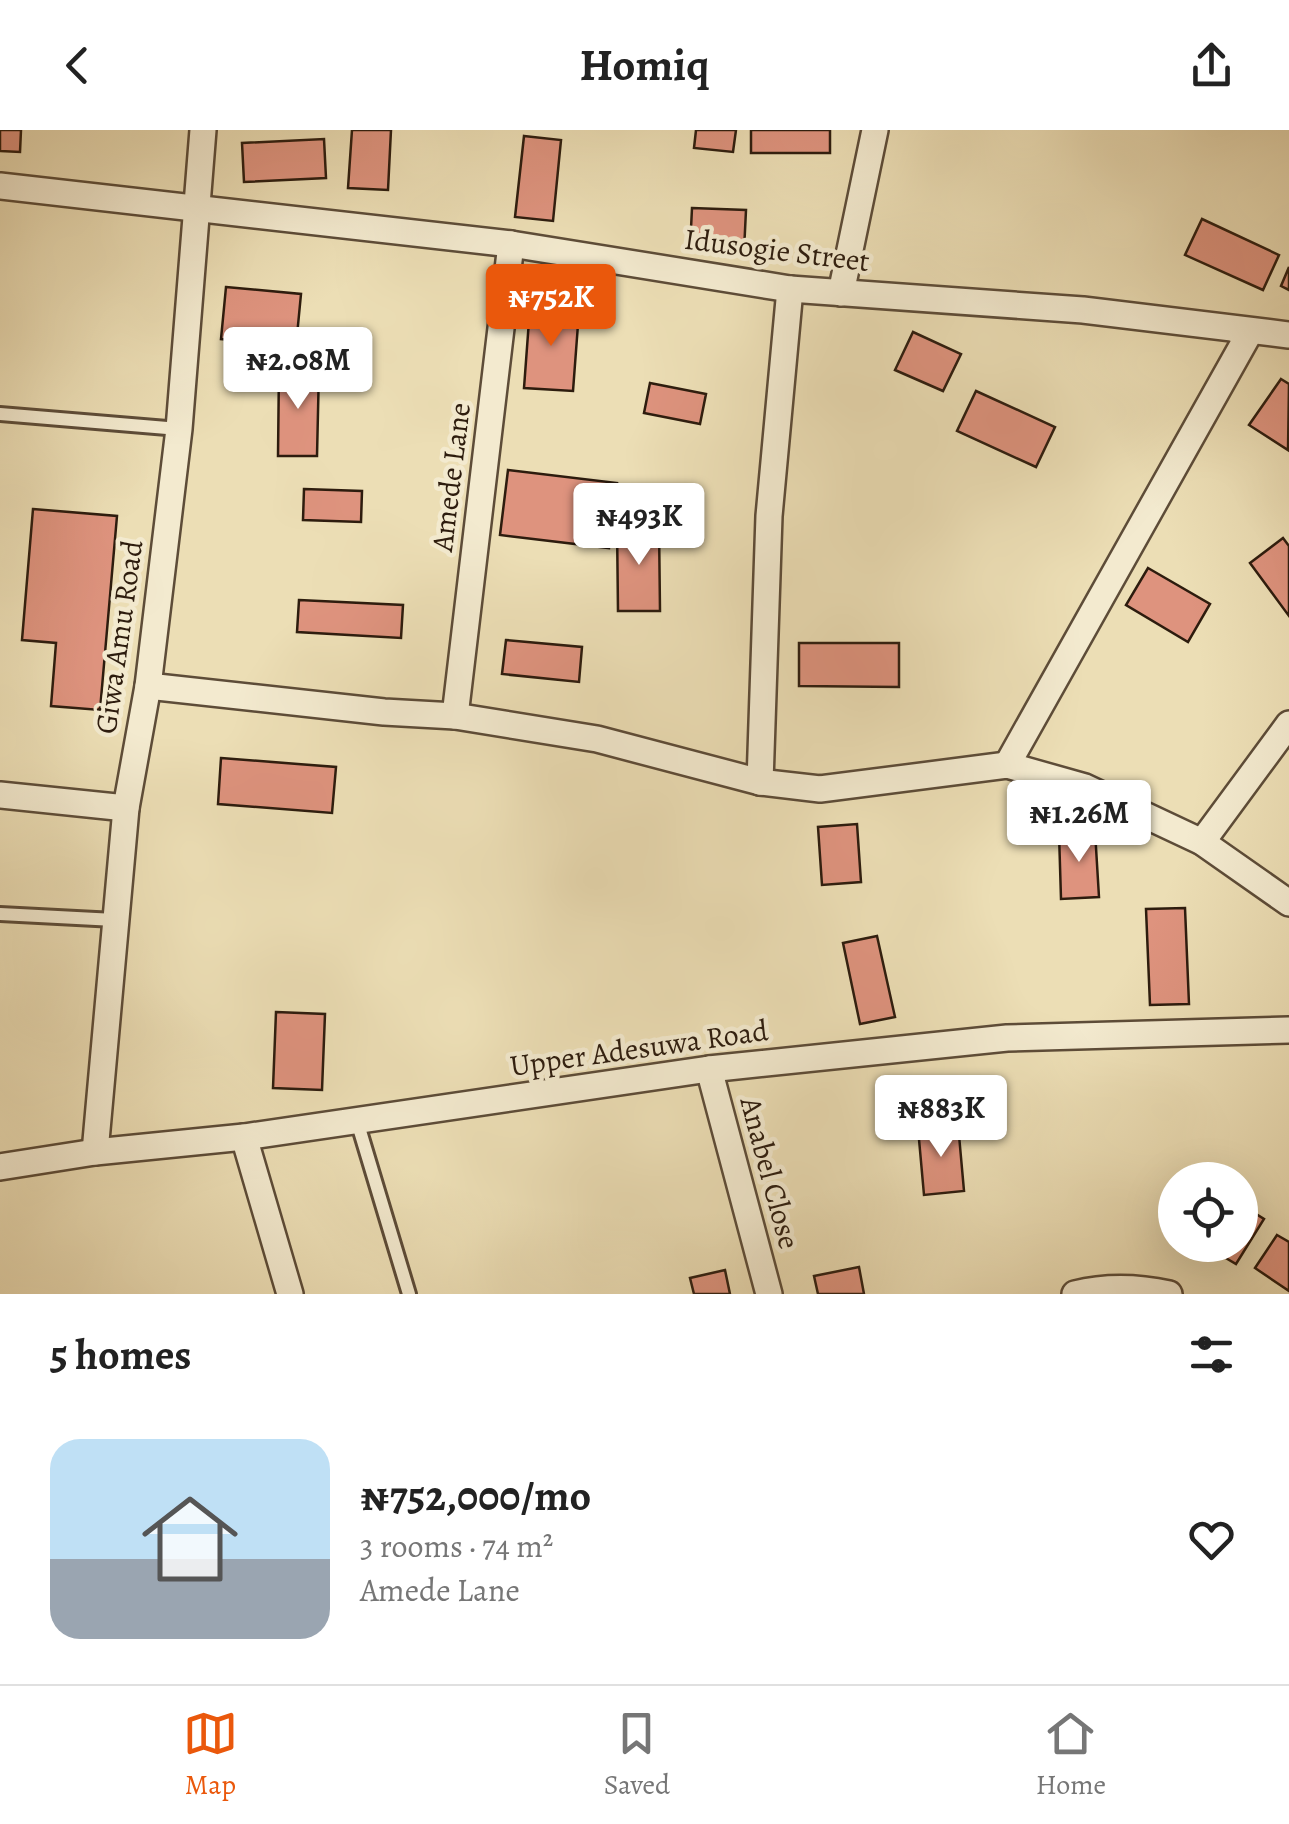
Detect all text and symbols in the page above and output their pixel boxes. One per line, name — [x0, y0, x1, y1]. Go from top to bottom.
text: Homiq — [579, 34, 710, 96]
icon: back — [50, 38, 105, 93]
icon: share — [1184, 38, 1239, 93]
street label: Idusogie Street — [682, 219, 872, 281]
pin: ₦752K — [481, 264, 621, 349]
text: ₦752K — [508, 274, 594, 318]
pin: ₦2.08M — [217, 327, 379, 412]
text: ₦2.08M — [245, 337, 351, 381]
street label: Amede Lane — [422, 400, 480, 555]
pin: ₦493K — [569, 483, 709, 568]
text: ₦493K — [595, 493, 683, 537]
street label: Giwa Amu Road — [86, 537, 152, 736]
pin: ₦1.26M — [998, 780, 1160, 865]
text: ₦1.26M — [1029, 790, 1129, 834]
street label: Upper Adesuwa Road — [507, 1010, 772, 1086]
pin: ₦883K — [871, 1075, 1011, 1160]
text: ₦883K — [897, 1085, 985, 1129]
street label: Anabel Close — [730, 1092, 809, 1253]
map controls — [1158, 1162, 1258, 1262]
button: locate — [1158, 1162, 1258, 1262]
text: 5 homes — [50, 1326, 191, 1383]
icon: filters — [1184, 1327, 1239, 1382]
text: ₦752,000/mo — [360, 1467, 591, 1524]
icon: home — [130, 1479, 250, 1599]
icon: heart — [1184, 1512, 1239, 1567]
text: 3 rooms · 74 m² — [360, 1524, 553, 1568]
text: Amede Lane — [360, 1568, 520, 1612]
tab: Map — [183, 1706, 238, 1804]
tab: Saved — [604, 1706, 670, 1804]
tab: Home — [1036, 1706, 1106, 1804]

